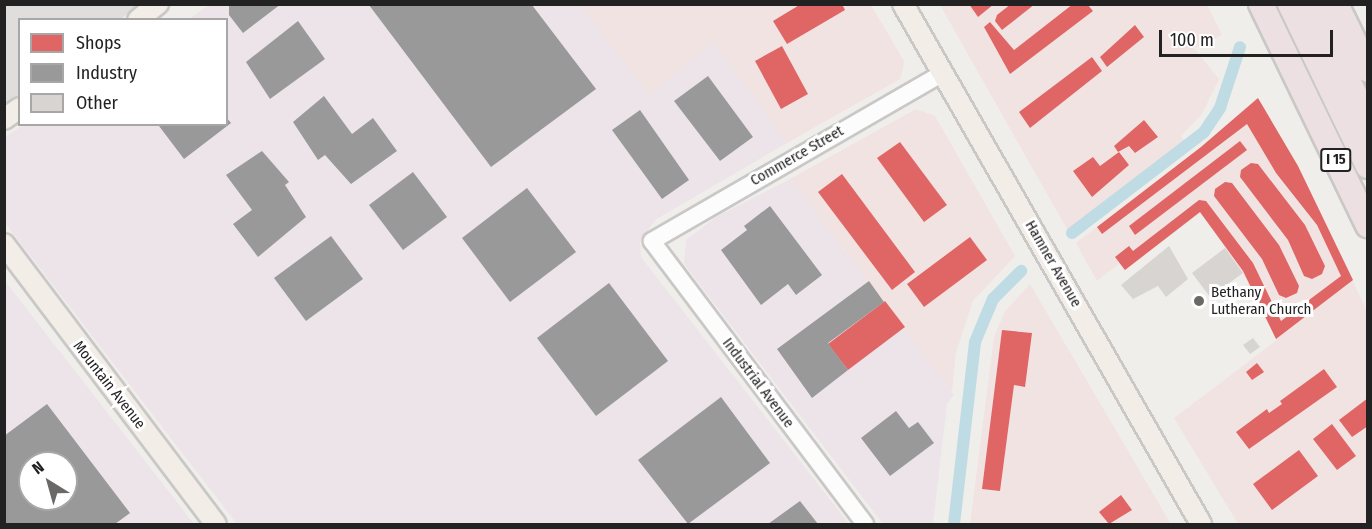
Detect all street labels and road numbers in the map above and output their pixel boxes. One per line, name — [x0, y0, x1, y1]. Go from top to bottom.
street label: Commerce Street — [747, 122, 847, 190]
road number: I 15 — [1320, 149, 1352, 171]
street label: Hamner Avenue — [1021, 217, 1085, 311]
street label: Industrial Avenue — [718, 335, 798, 431]
street label: Mountain Avenue — [69, 337, 149, 433]

